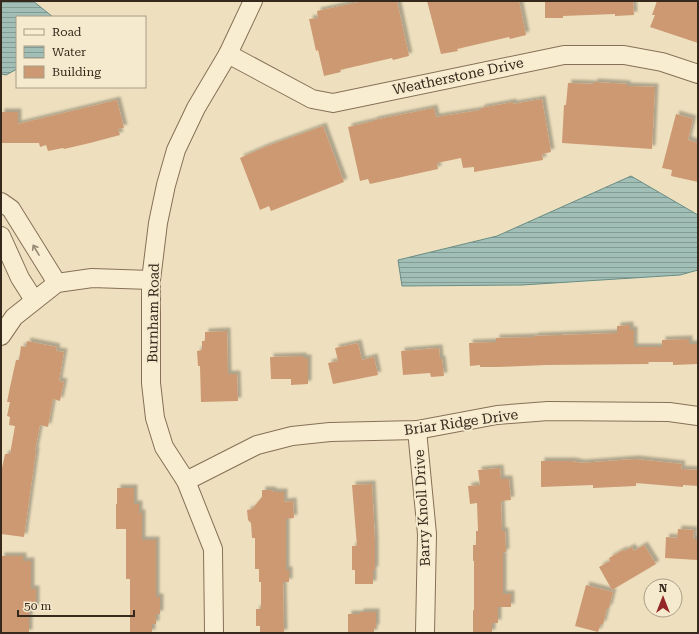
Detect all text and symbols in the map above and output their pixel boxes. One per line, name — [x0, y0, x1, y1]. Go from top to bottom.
legend — [16, 16, 146, 88]
text: Road — [52, 25, 82, 39]
text: Water — [52, 45, 86, 59]
street label: Weatherstone Drive — [391, 54, 525, 98]
text: Building — [52, 65, 101, 79]
one-way arrow — [32, 245, 40, 256]
street label: Burnham Road — [144, 263, 162, 363]
street label: Briar Ridge Drive — [403, 406, 519, 438]
street label: Barry Knoll Drive — [411, 449, 433, 567]
north arrow — [643, 578, 683, 618]
text: N — [659, 582, 668, 595]
scale bar — [18, 592, 134, 618]
text: 50 m — [24, 599, 51, 613]

